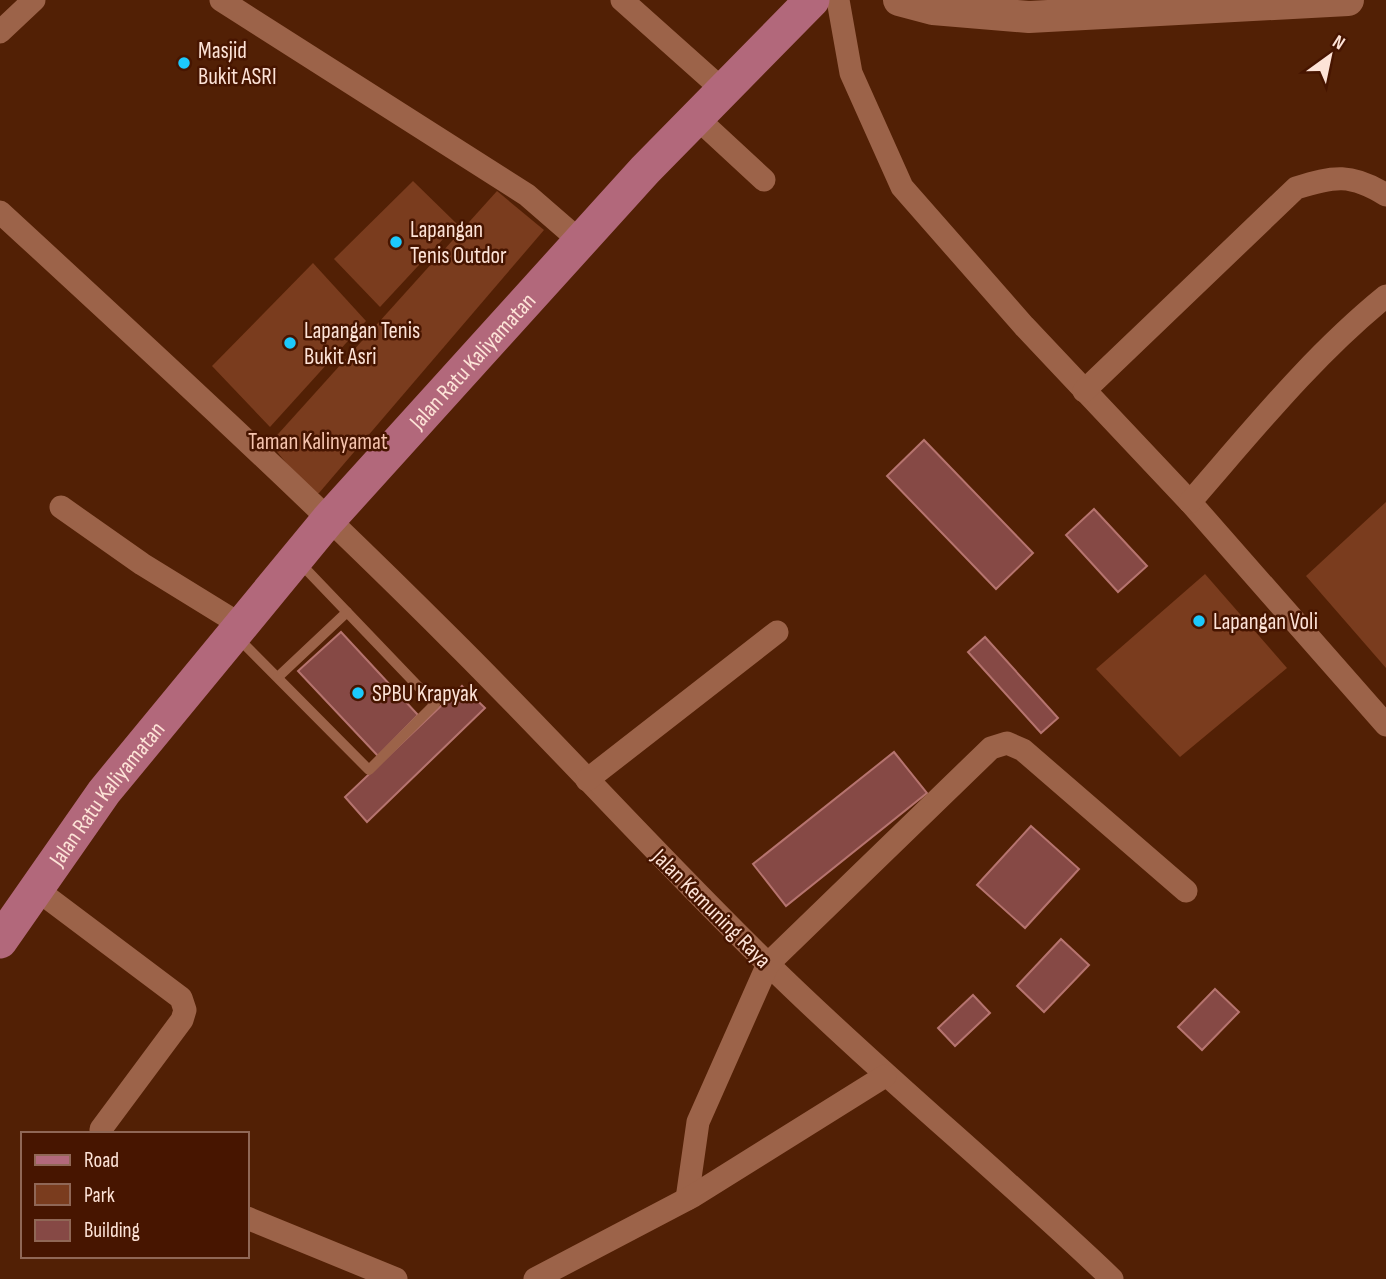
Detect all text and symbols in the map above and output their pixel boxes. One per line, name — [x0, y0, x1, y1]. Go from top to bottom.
north arrow — [1295, 21, 1365, 91]
text: N — [1328, 31, 1349, 55]
place label: Masjid Bukit ASRI — [198, 37, 277, 91]
marker: Masjid Bukit ASRI — [176, 55, 192, 71]
place label: Lapangan Tenis Outdor — [410, 216, 507, 270]
marker: Lapangan Tenis Outdor — [388, 234, 404, 250]
street label: Jalan Ratu Kaliyamatan — [403, 287, 542, 436]
place label: Lapangan Tenis Bukit Asri — [304, 317, 420, 371]
marker: Lapangan Tenis Bukit Asri — [282, 335, 298, 351]
park label: Taman Kalinyamat — [248, 428, 388, 456]
place label: Lapangan Voli — [1213, 608, 1318, 636]
marker: Lapangan Voli — [1191, 613, 1207, 629]
place label: SPBU Krapyak — [372, 680, 478, 708]
marker: SPBU Krapyak — [350, 685, 366, 701]
street label: Jalan Ratu Kaliyamatan — [43, 716, 171, 873]
street label: Jalan Kemuning Raya — [645, 843, 777, 974]
legend — [21, 1132, 248, 1258]
text: Road — [84, 1148, 119, 1173]
text: Park — [84, 1183, 115, 1208]
text: Building — [84, 1218, 140, 1243]

